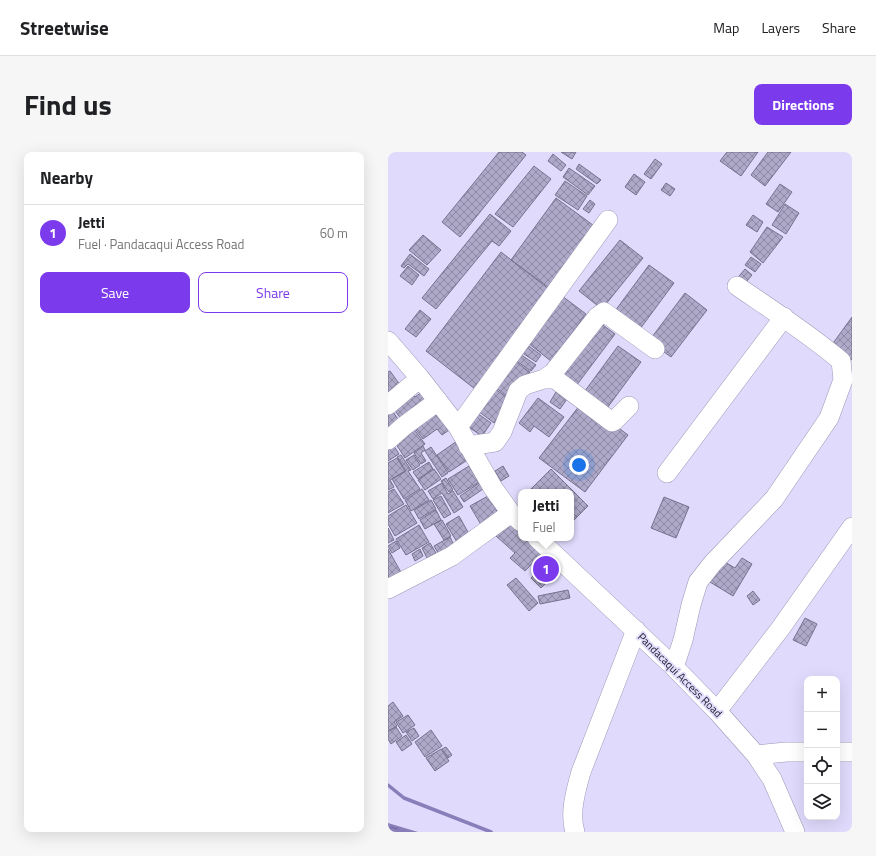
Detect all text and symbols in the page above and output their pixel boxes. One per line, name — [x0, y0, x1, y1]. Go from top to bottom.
text: Streetwise — [20, 13, 109, 42]
text: Map — [713, 17, 739, 38]
text: Layers — [761, 17, 800, 38]
text: Share — [822, 17, 856, 38]
text: Find us — [24, 83, 112, 126]
button: Directions — [754, 84, 852, 125]
text: Nearby — [40, 165, 93, 191]
text: Jetti — [78, 211, 105, 234]
text: 1 — [49, 223, 57, 243]
text: 60 m — [320, 223, 348, 243]
text: Fuel · Pandacaqui Access Road — [78, 234, 244, 254]
button: Save — [40, 272, 190, 313]
button: Share — [198, 272, 348, 313]
your location — [569, 455, 589, 475]
popup — [518, 489, 574, 541]
text: Jetti — [533, 494, 559, 517]
text: Fuel — [533, 517, 556, 537]
pin: 1 — [533, 554, 559, 584]
street label: Pandacaqui Access Road — [634, 629, 726, 721]
map controls — [804, 676, 840, 820]
button: + — [804, 676, 840, 712]
button: − — [804, 712, 840, 748]
button: locate — [804, 748, 840, 784]
button: layers — [804, 784, 840, 820]

